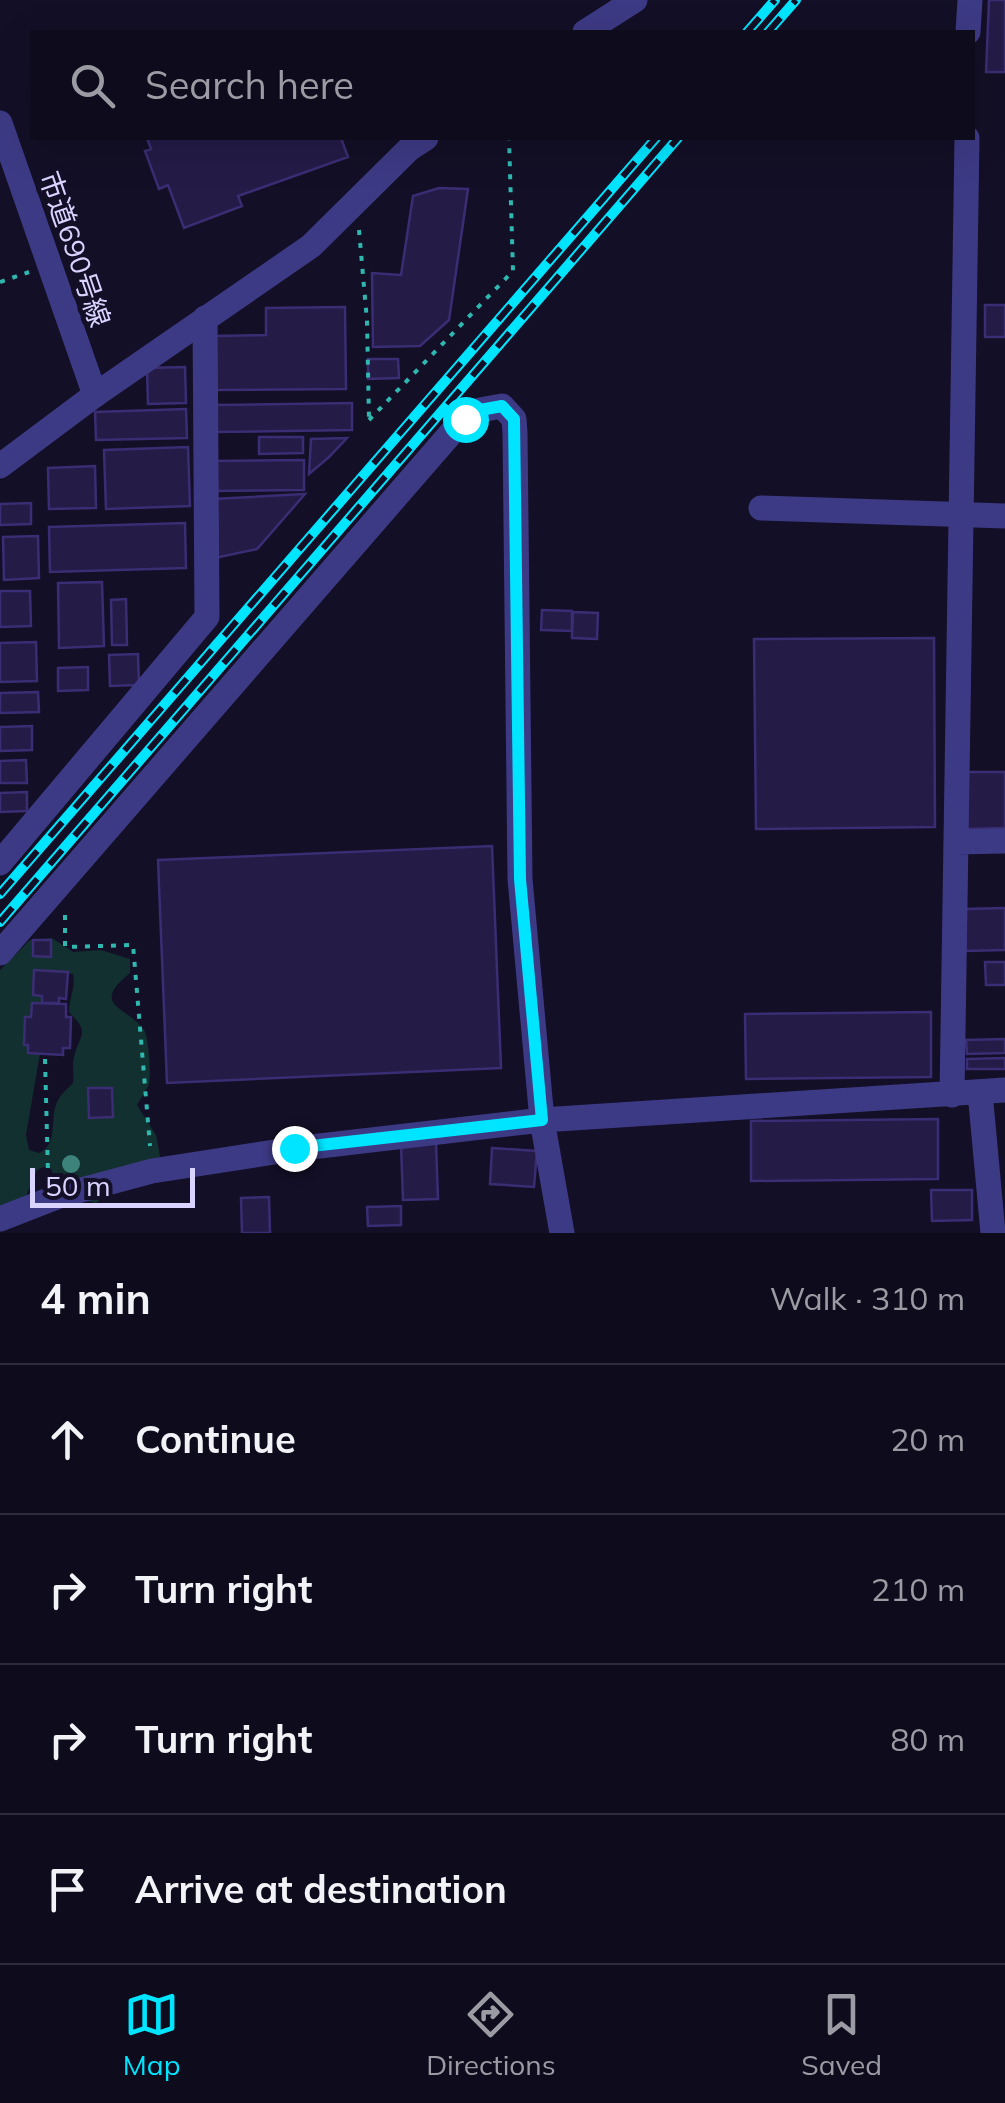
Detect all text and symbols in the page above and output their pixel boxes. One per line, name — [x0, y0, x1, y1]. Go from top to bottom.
search box — [30, 30, 975, 140]
icon: search — [65, 58, 120, 113]
text: Search here — [145, 61, 354, 109]
street label: 市道690号線 — [32, 166, 118, 331]
route start — [443, 397, 489, 443]
route end — [272, 1126, 318, 1172]
scale bar — [30, 1163, 195, 1208]
text: 50 m — [45, 1168, 111, 1203]
text: 4 min — [40, 1272, 151, 1325]
text: Walk · 310 m — [770, 1278, 965, 1318]
icon: ahead — [40, 1412, 95, 1467]
text: Continue — [135, 1415, 296, 1463]
text: 20 m — [890, 1419, 965, 1459]
icon: right — [40, 1562, 95, 1617]
text: Turn right — [135, 1565, 312, 1613]
text: 210 m — [871, 1569, 965, 1609]
icon: right — [40, 1712, 95, 1767]
text: Turn right — [135, 1715, 312, 1763]
text: 80 m — [890, 1719, 965, 1759]
icon: arrive — [40, 1862, 95, 1917]
text: Arrive at destination — [135, 1865, 507, 1913]
tab: Map — [123, 1987, 180, 2082]
tab: Directions — [426, 1987, 556, 2082]
tab: Saved — [801, 1987, 882, 2082]

